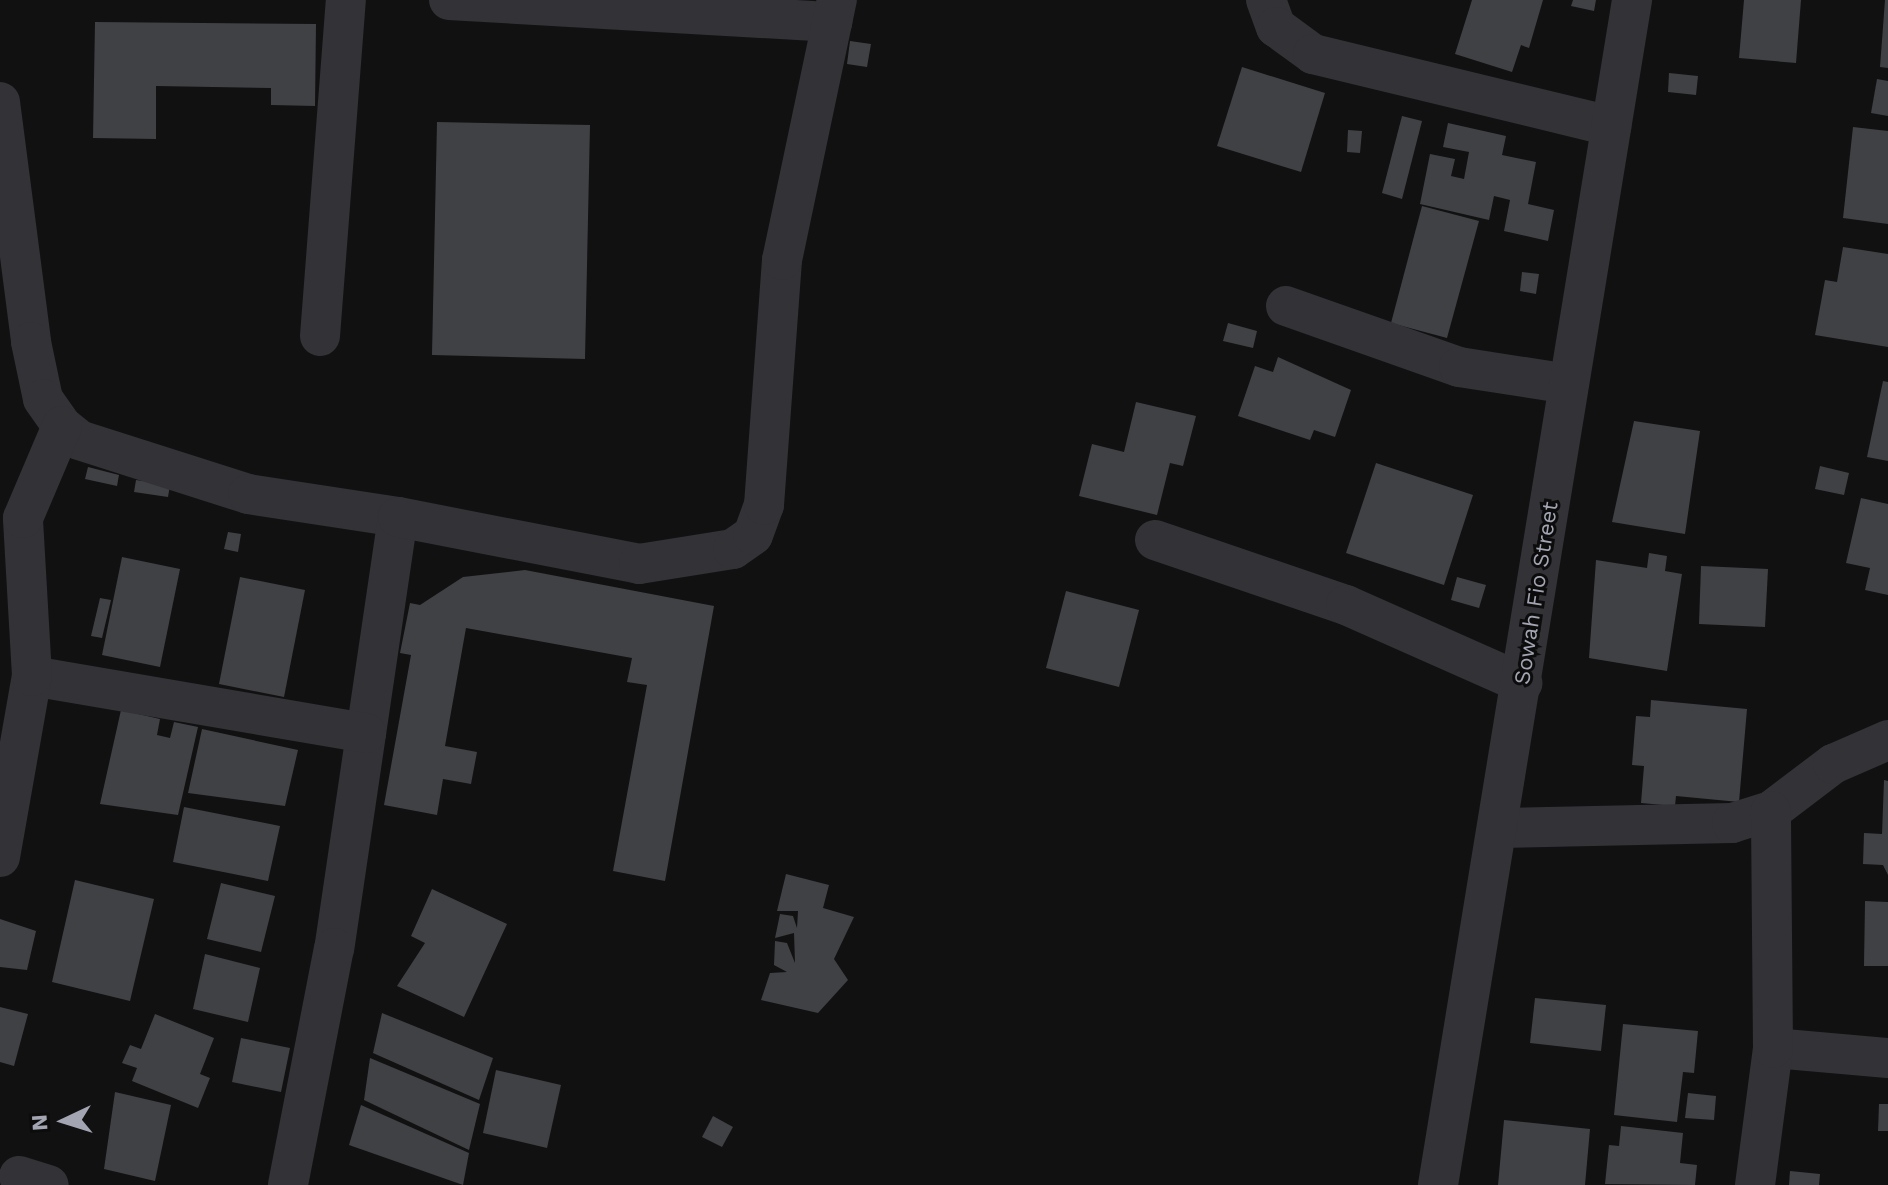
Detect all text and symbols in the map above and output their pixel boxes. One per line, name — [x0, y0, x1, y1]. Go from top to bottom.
street label: Sowah Fio Street — [1509, 500, 1563, 686]
north arrow — [24, 1081, 104, 1161]
text: N — [27, 1114, 53, 1132]

